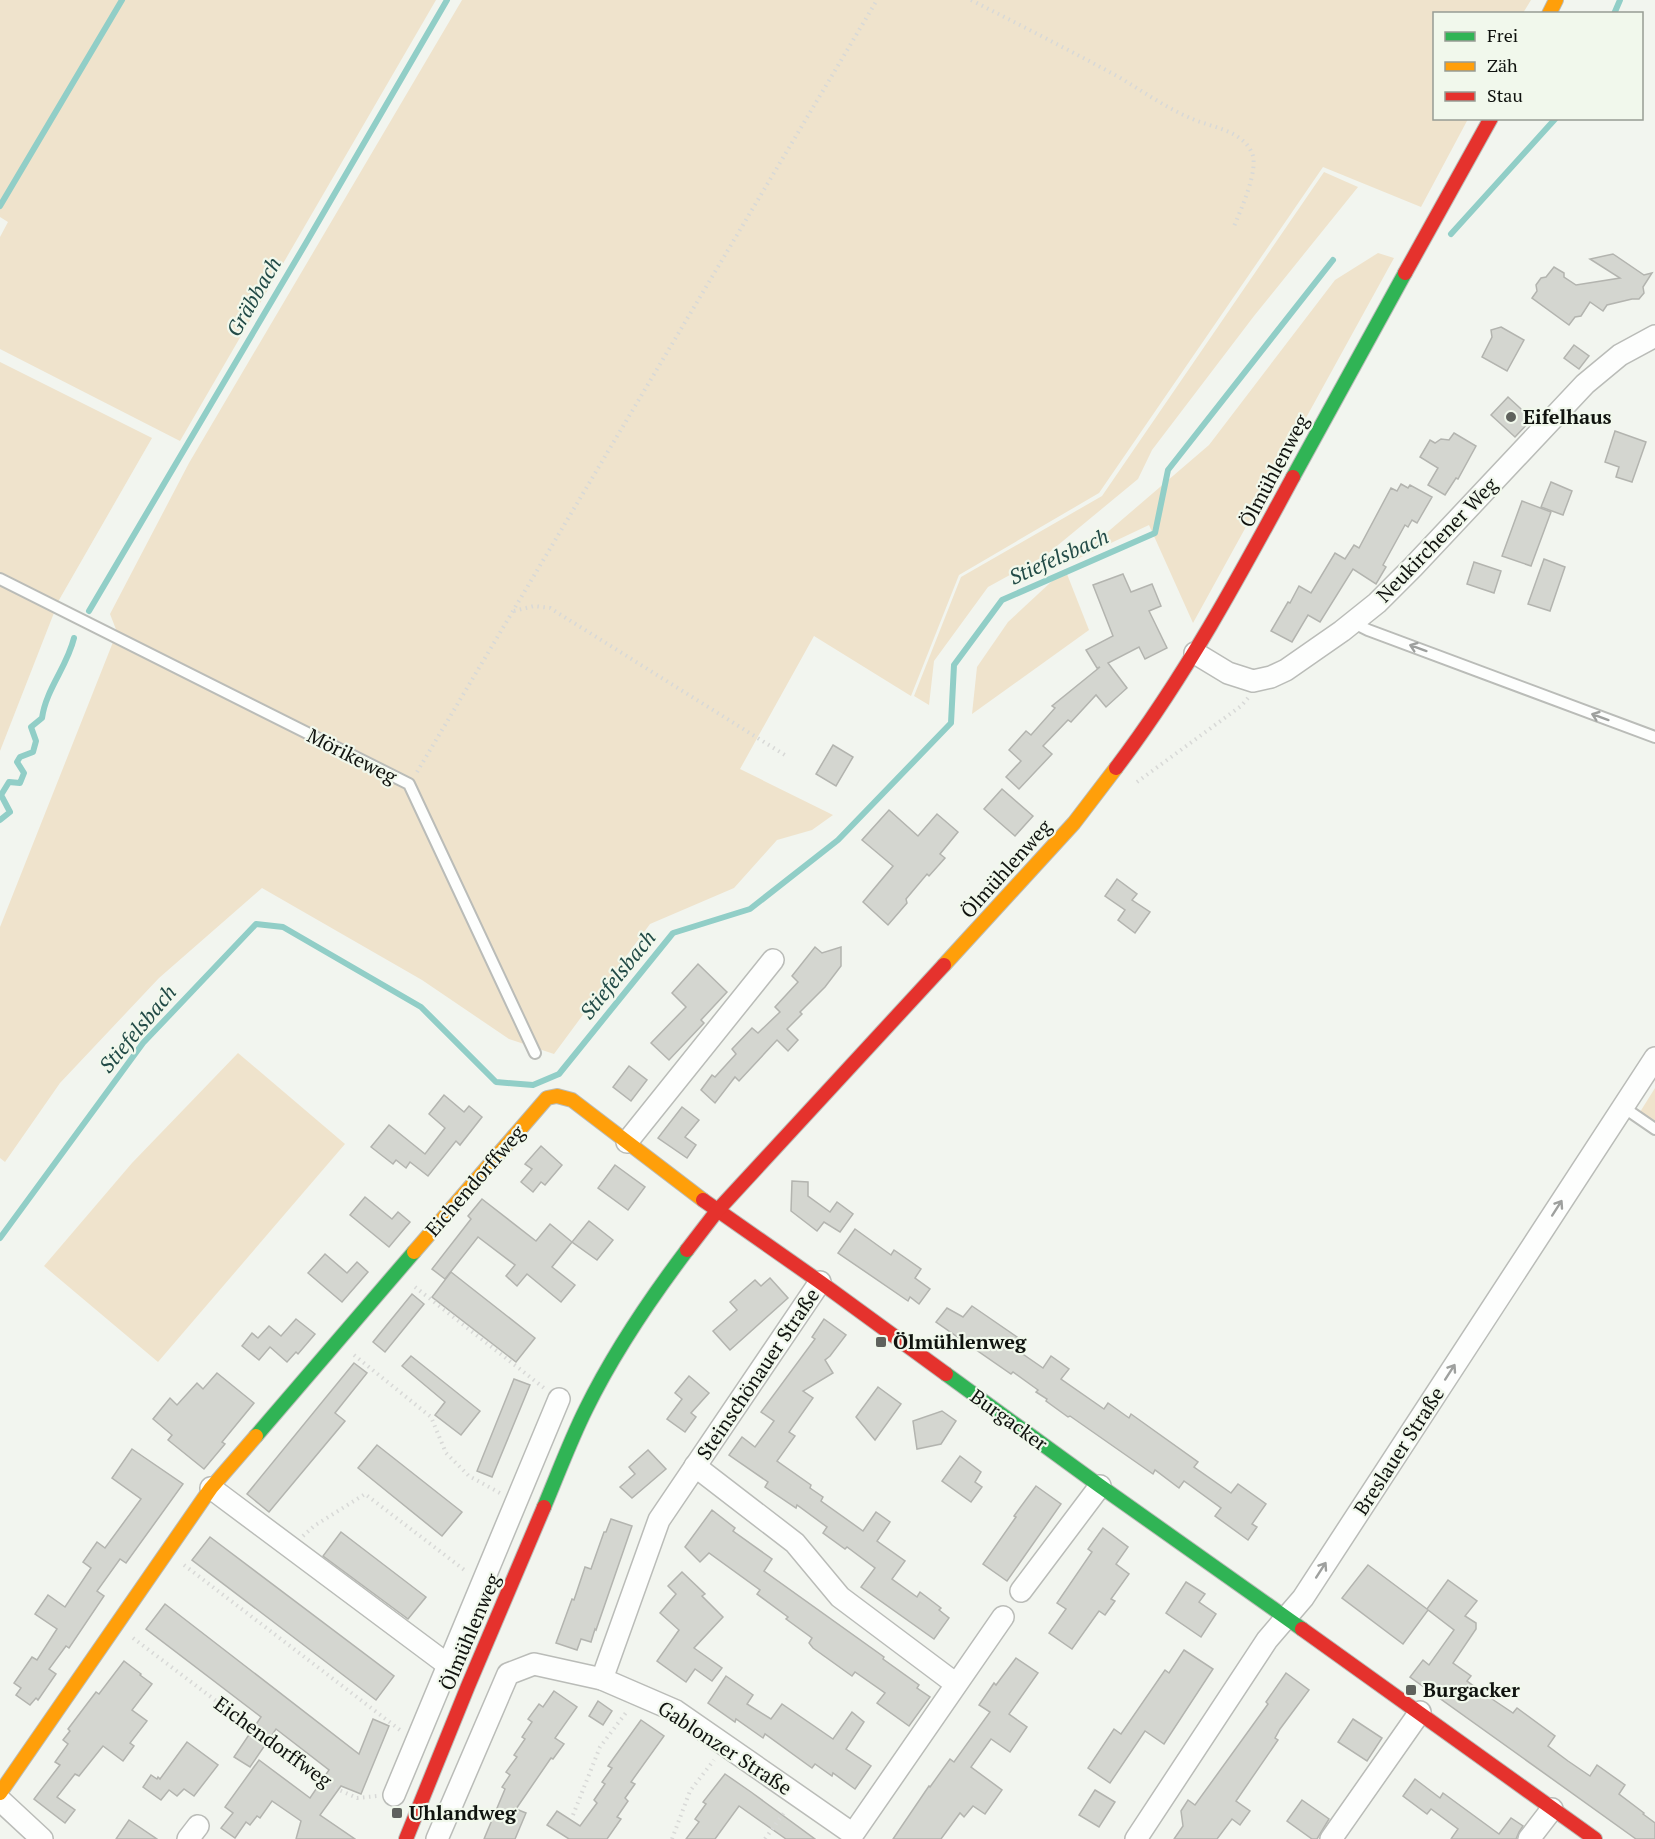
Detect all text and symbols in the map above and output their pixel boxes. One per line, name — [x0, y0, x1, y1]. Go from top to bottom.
legend — [1433, 12, 1643, 120]
text: Frei — [1487, 23, 1518, 47]
text: Zäh — [1487, 53, 1518, 77]
text: Stau — [1487, 83, 1523, 107]
water label: Gräbbach — [219, 252, 287, 341]
place label: Eifelhaus — [1523, 403, 1612, 430]
street label: Ölmühlenweg — [1232, 409, 1315, 532]
marker: Eifelhaus — [1504, 410, 1518, 424]
street label: Neukirchener Weg — [1370, 471, 1504, 608]
water label: Stiefelsbach — [1004, 522, 1113, 591]
one-way arrow — [1409, 642, 1427, 653]
one-way arrow — [1591, 710, 1610, 721]
street label: Mörikeweg — [303, 721, 402, 790]
street label: Ölmühlenweg — [954, 813, 1058, 924]
water label: Stiefelsbach — [573, 924, 662, 1025]
water label: Stiefelsbach — [92, 979, 182, 1078]
street label: Eichendorffweg — [419, 1119, 531, 1242]
one-way arrow — [1551, 1200, 1563, 1217]
street label: Steinschönauer Straße — [690, 1283, 825, 1465]
place label: Ölmühlenweg — [893, 1328, 1027, 1355]
marker: Ölmühlenweg — [874, 1335, 888, 1349]
one-way arrow — [1444, 1363, 1457, 1380]
street label: Breslauer Straße — [1347, 1381, 1450, 1520]
street label: Burgacker — [965, 1382, 1054, 1457]
one-way arrow — [1315, 1562, 1327, 1579]
street label: Ölmühlenweg — [433, 1569, 506, 1694]
place label: Burgacker — [1423, 1676, 1520, 1703]
marker: Burgacker — [1404, 1683, 1418, 1697]
street label: Eichendorffweg — [209, 1690, 338, 1794]
street label: Gablonzer Straße — [653, 1694, 797, 1801]
place label: Uhlandweg — [409, 1799, 517, 1826]
marker: Uhlandweg — [390, 1806, 404, 1820]

